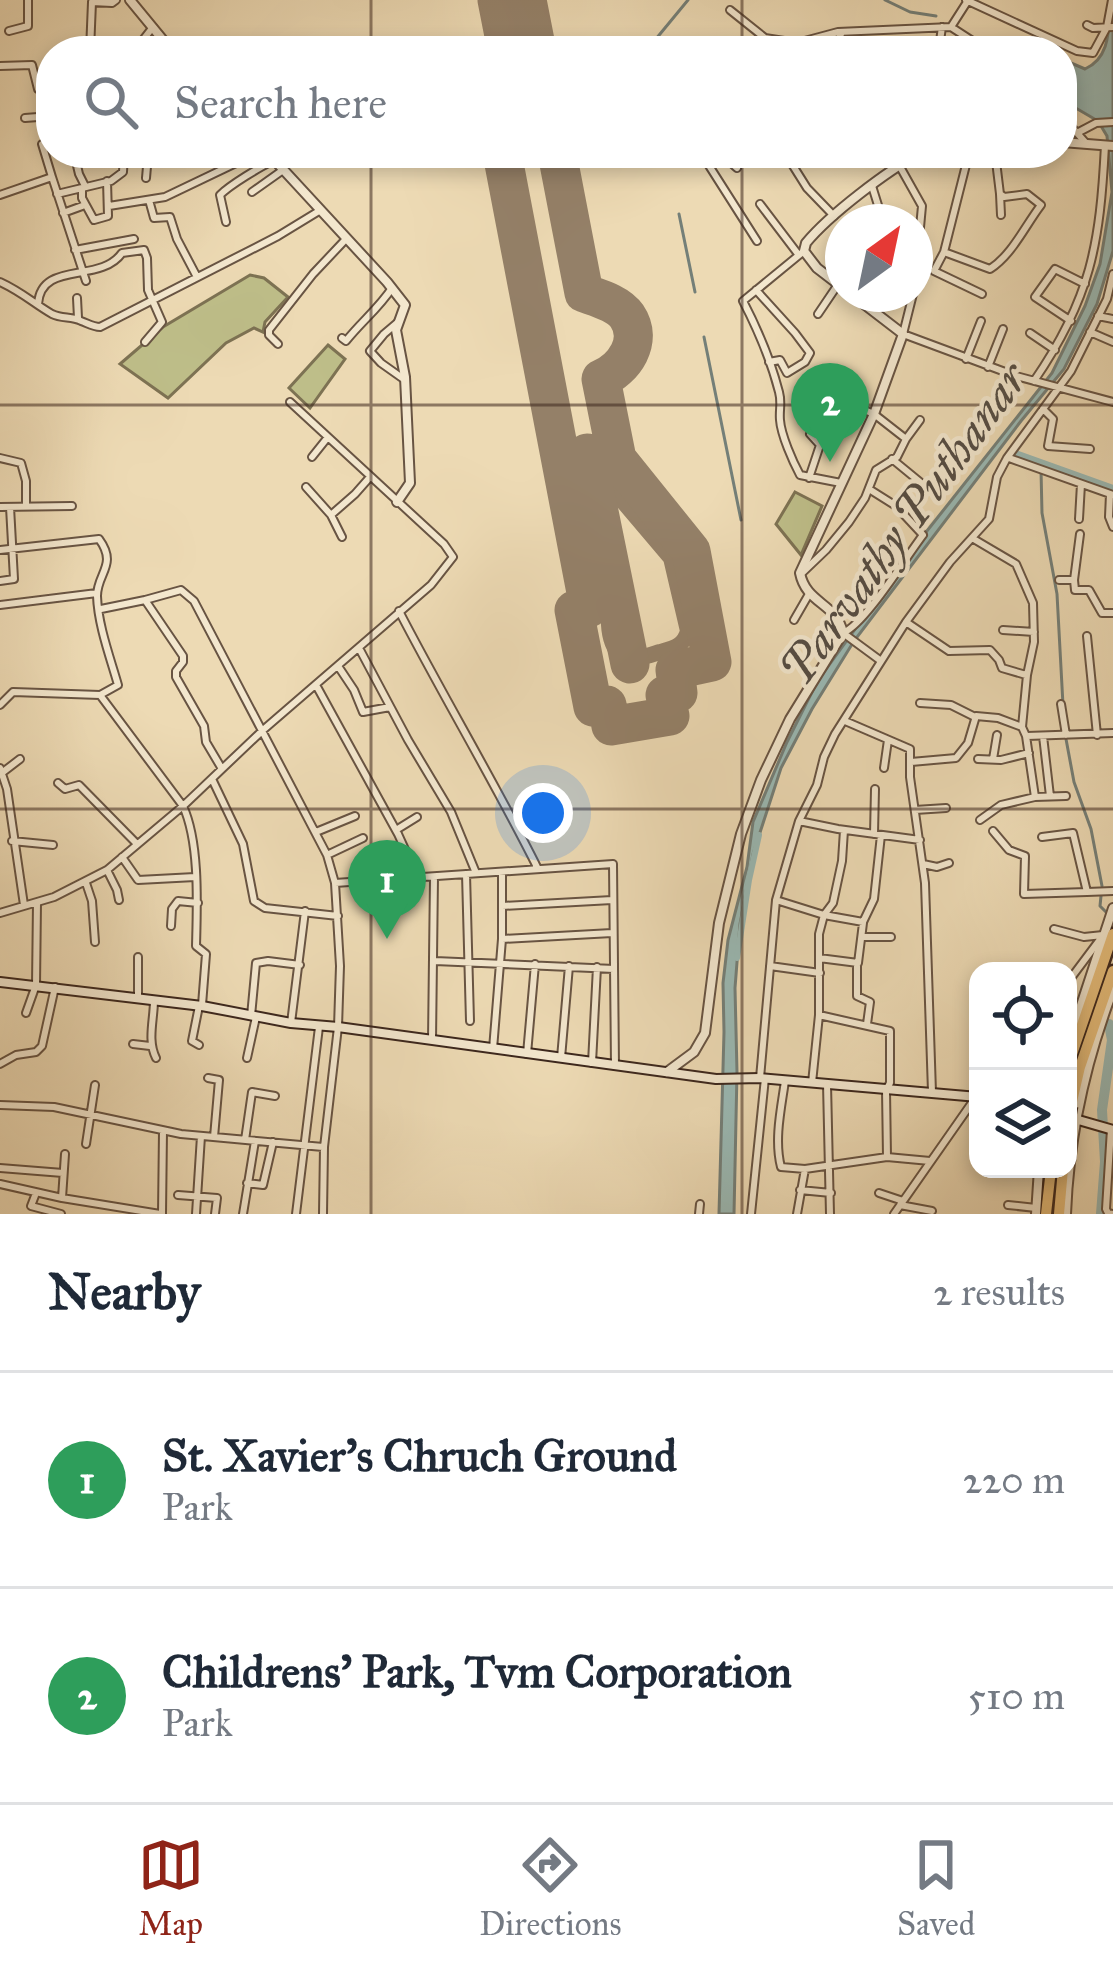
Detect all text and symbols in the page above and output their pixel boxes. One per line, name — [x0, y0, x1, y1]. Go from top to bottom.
search box — [36, 36, 1077, 168]
icon: search — [78, 69, 144, 135]
text: Search here — [174, 75, 387, 130]
north arrow — [825, 204, 933, 312]
water label: Parvathy Puthanar — [767, 348, 1042, 696]
pin: 2 — [791, 363, 869, 462]
your location — [513, 783, 573, 843]
pin: 1 — [348, 840, 426, 939]
map controls — [969, 962, 1077, 1178]
button: locate — [969, 962, 1077, 1070]
button: layers — [969, 1070, 1077, 1178]
text: Nearby — [48, 1261, 200, 1323]
text: 2 results — [933, 1268, 1065, 1316]
text: St. Xavier's Chruch Ground — [162, 1428, 677, 1483]
text: 1 — [79, 1456, 95, 1504]
text: 220 m — [963, 1456, 1065, 1504]
text: Park — [162, 1483, 233, 1531]
text: Childrens' Park, Tvm Corporation — [162, 1644, 792, 1699]
text: 2 — [77, 1672, 97, 1720]
text: 510 m — [968, 1672, 1065, 1720]
text: Park — [162, 1699, 233, 1747]
tab: Map — [138, 1832, 204, 1944]
tab: Directions — [479, 1832, 621, 1944]
tab: Saved — [897, 1832, 975, 1944]

